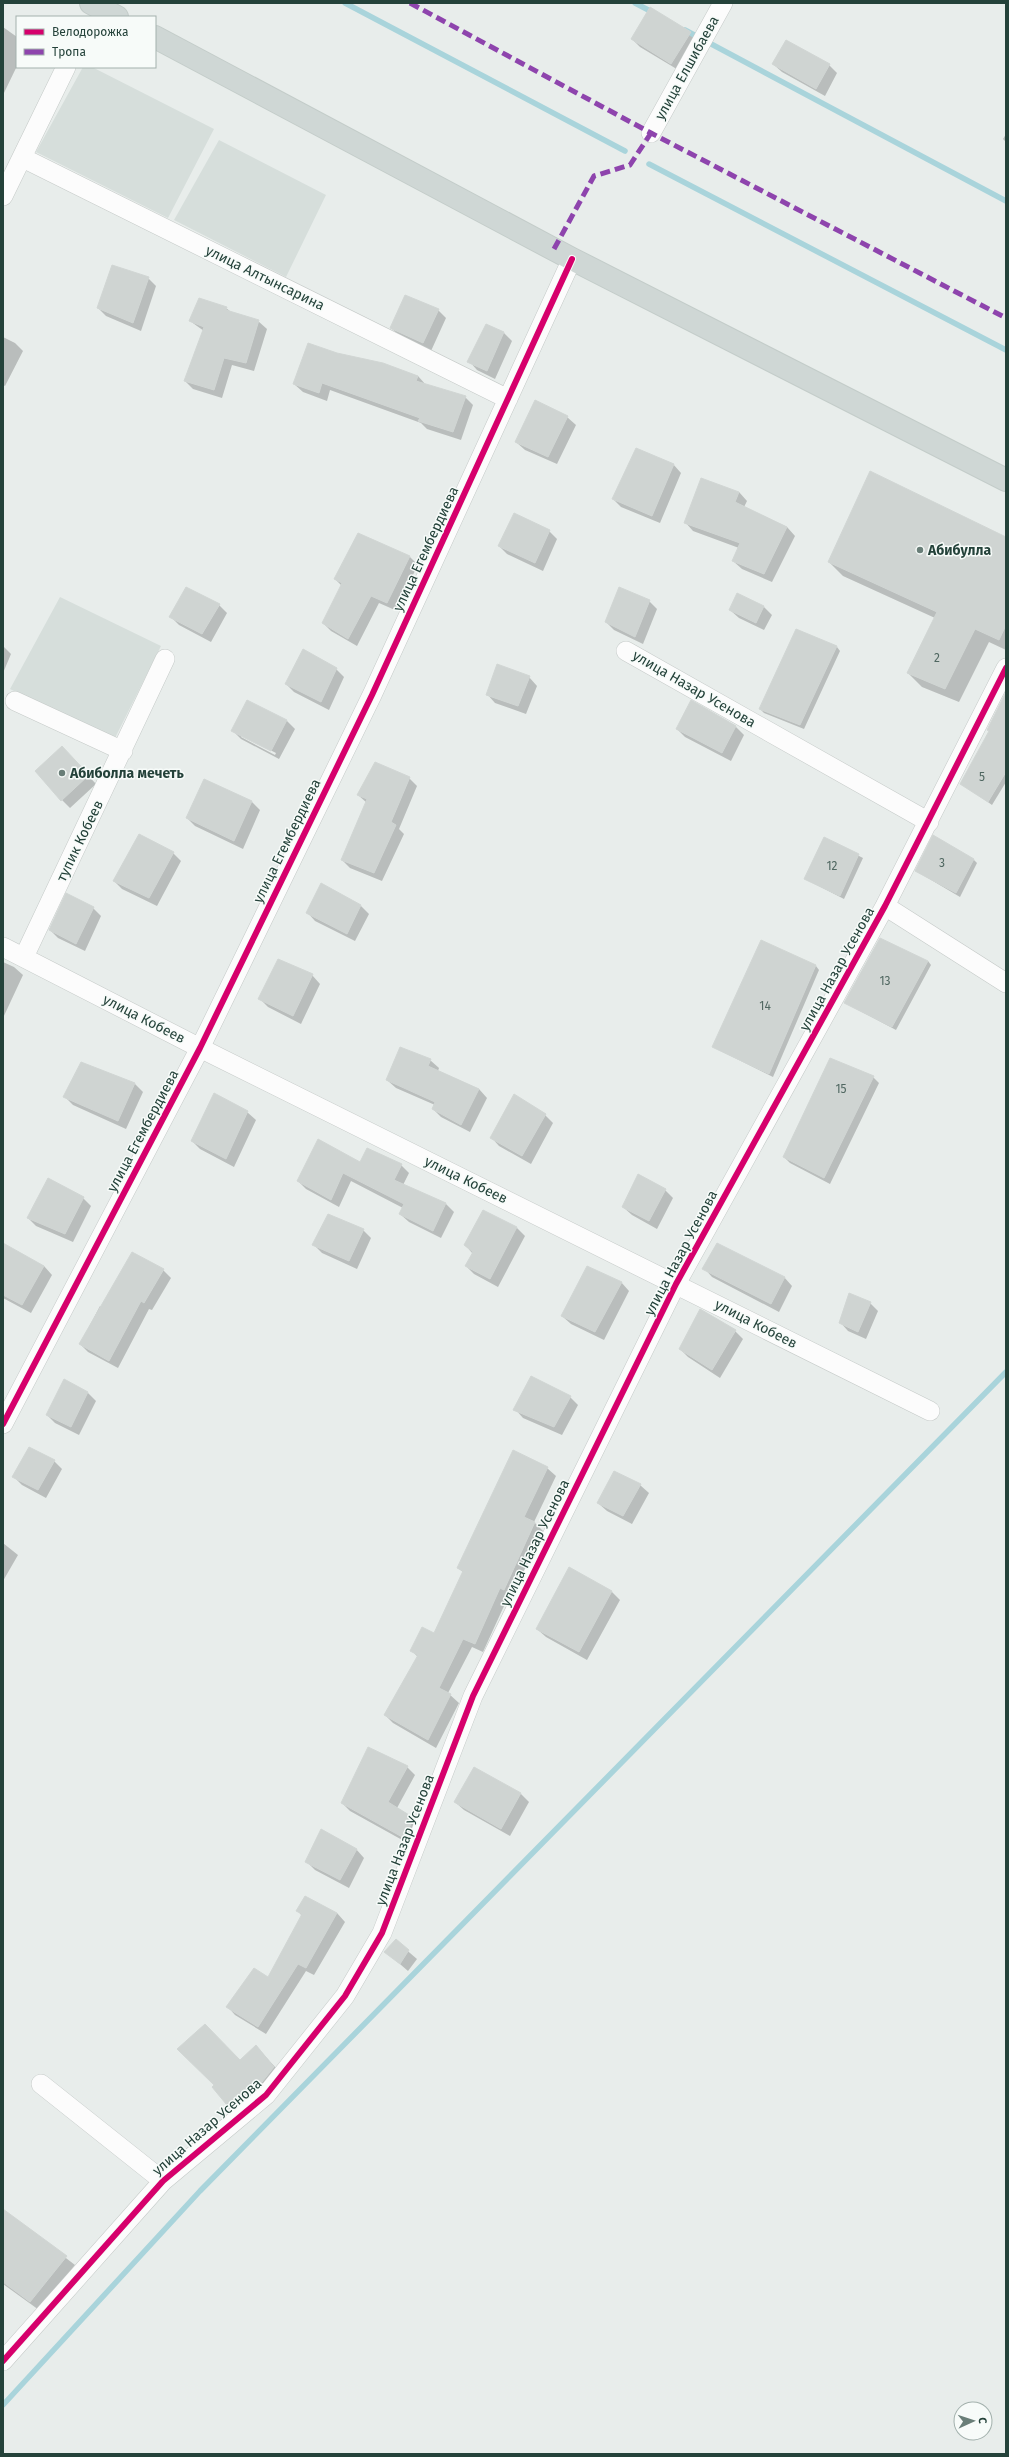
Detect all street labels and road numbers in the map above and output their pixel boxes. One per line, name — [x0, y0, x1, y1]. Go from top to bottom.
street label: улица Елшибаева — [651, 13, 723, 123]
street label: улица Алтынсарина — [203, 242, 327, 314]
street label: улица Егембердиева — [390, 484, 462, 614]
street label: улица Назар Усенова — [629, 647, 759, 731]
street label: улица Егембердиева — [250, 776, 324, 906]
street label: тупик Кобеев — [53, 797, 107, 884]
street label: улица Назар Усенова — [796, 904, 878, 1034]
street label: улица Кобеев — [100, 991, 188, 1047]
street label: улица Егембердиева — [104, 1067, 182, 1195]
street label: улица Кобеев — [422, 1153, 510, 1207]
street label: улица Назар Усенова — [641, 1188, 721, 1318]
street label: улица Кобеев — [712, 1296, 800, 1352]
street label: улица Назар Усенова — [497, 1477, 573, 1609]
street label: улица Назар Усенова — [372, 1772, 438, 1908]
street label: улица Назар Усенова — [149, 2075, 265, 2179]

